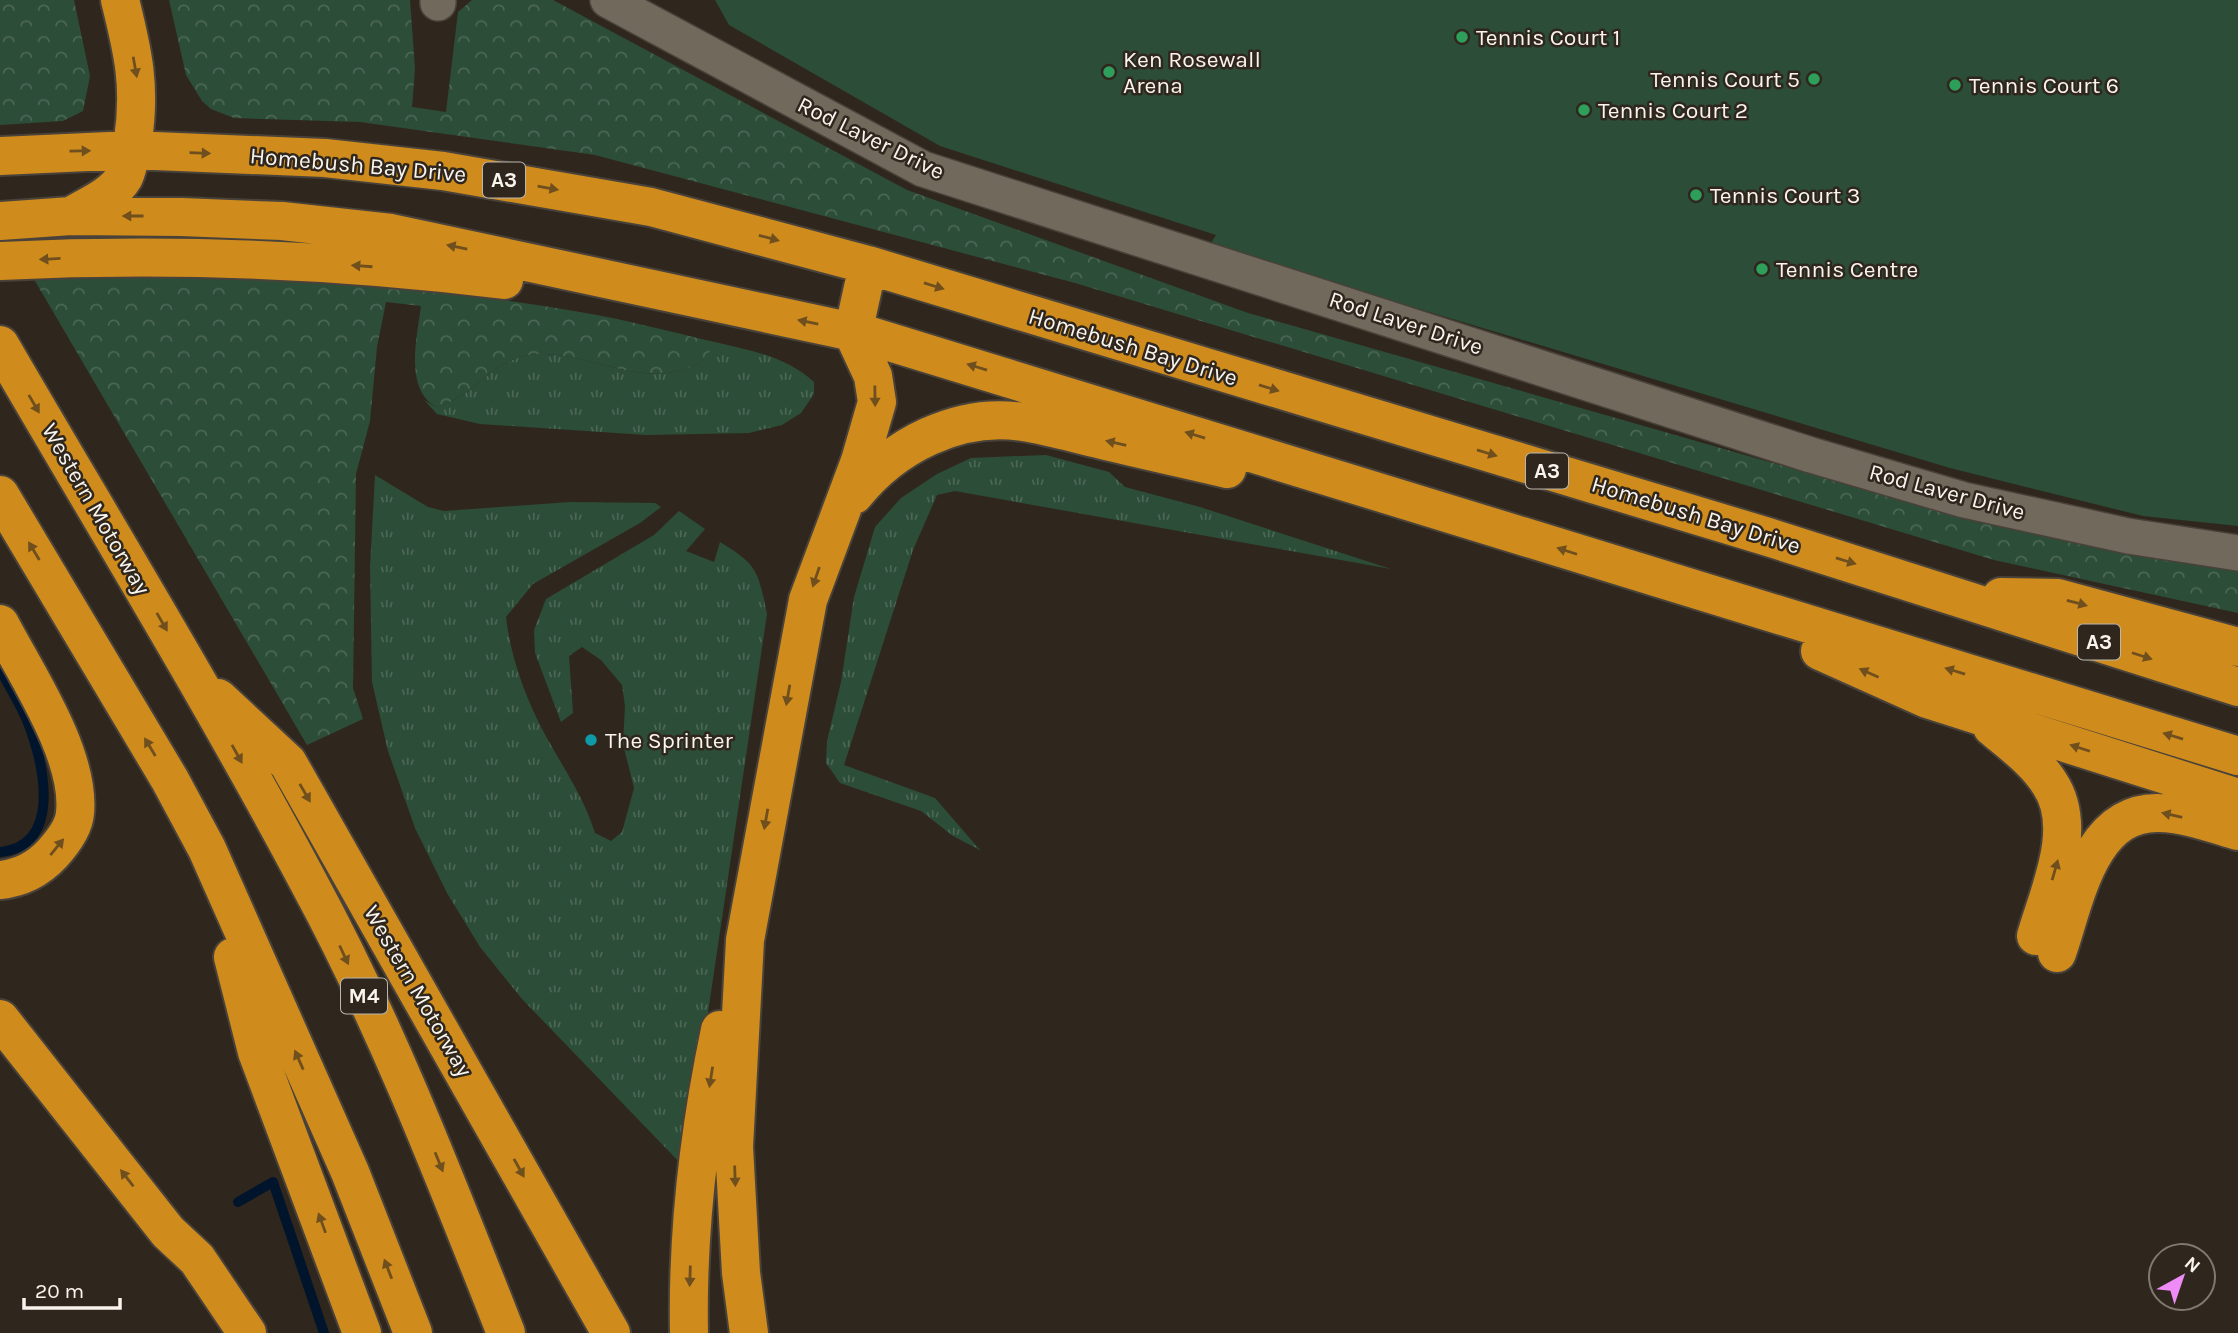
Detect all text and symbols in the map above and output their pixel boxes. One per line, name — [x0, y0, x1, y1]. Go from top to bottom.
place label: Tennis Court 1 — [1476, 24, 1620, 51]
marker: Tennis Court 1 — [1454, 29, 1470, 45]
place label: Ken Rosewall Arena — [1123, 46, 1261, 99]
one-way arrow — [130, 56, 141, 78]
marker: Ken Rosewall Arena — [1101, 64, 1117, 80]
place label: Tennis Court 5 — [1650, 66, 1800, 93]
marker: Tennis Court 5 — [1806, 71, 1822, 87]
place label: Tennis Court 6 — [1969, 72, 2119, 99]
marker: Tennis Court 6 — [1947, 77, 1963, 93]
street label: Rod Laver Drive — [793, 91, 949, 185]
place label: Tennis Court 2 — [1598, 97, 1748, 124]
marker: Tennis Court 2 — [1576, 102, 1592, 118]
street label: Homebush Bay Drive — [249, 142, 467, 188]
one-way arrow — [69, 146, 91, 157]
one-way arrow — [189, 147, 211, 158]
road number: A3 — [483, 162, 525, 198]
place label: Tennis Court 3 — [1710, 182, 1860, 209]
one-way arrow — [537, 183, 559, 194]
marker: Tennis Court 3 — [1688, 187, 1704, 203]
one-way arrow — [122, 210, 144, 222]
one-way arrow — [758, 233, 780, 244]
one-way arrow — [446, 241, 468, 252]
one-way arrow — [39, 254, 61, 265]
place label: Tennis Centre — [1776, 256, 1918, 283]
one-way arrow — [351, 261, 373, 272]
marker: Tennis Centre — [1754, 261, 1770, 277]
one-way arrow — [923, 281, 944, 291]
street label: Rod Laver Drive — [1326, 285, 1486, 361]
street label: Homebush Bay Drive — [1025, 302, 1241, 392]
one-way arrow — [797, 317, 819, 328]
one-way arrow — [967, 362, 988, 372]
one-way arrow — [1259, 383, 1280, 393]
one-way arrow — [869, 385, 881, 407]
one-way arrow — [28, 395, 41, 414]
street label: Western Motorway — [36, 418, 156, 600]
one-way arrow — [1184, 429, 1205, 439]
one-way arrow — [1105, 438, 1127, 449]
one-way arrow — [1477, 448, 1498, 458]
road number: A3 — [1526, 454, 1568, 489]
street label: Rod Laver Drive — [1866, 458, 2028, 526]
street label: Homebush Bay Drive — [1588, 470, 1804, 560]
one-way arrow — [27, 542, 40, 561]
one-way arrow — [1557, 546, 1578, 556]
one-way arrow — [1835, 556, 1856, 566]
one-way arrow — [810, 566, 821, 587]
one-way arrow — [2066, 598, 2088, 609]
one-way arrow — [155, 612, 168, 631]
road number: A3 — [2078, 624, 2120, 660]
one-way arrow — [2132, 651, 2153, 661]
one-way arrow — [1944, 665, 1965, 675]
one-way arrow — [1859, 667, 1879, 679]
one-way arrow — [782, 684, 793, 706]
place label: The Sprinter — [605, 727, 734, 754]
one-way arrow — [2162, 731, 2183, 741]
marker: The Sprinter — [583, 732, 599, 748]
one-way arrow — [144, 737, 156, 756]
one-way arrow — [2069, 742, 2090, 752]
one-way arrow — [231, 745, 243, 764]
one-way arrow — [299, 784, 312, 803]
one-way arrow — [760, 808, 771, 830]
one-way arrow — [2161, 810, 2183, 821]
one-way arrow — [50, 839, 65, 857]
one-way arrow — [2050, 860, 2060, 881]
street label: Western Motorway — [358, 900, 478, 1082]
one-way arrow — [338, 945, 350, 965]
road number: M4 — [341, 978, 387, 1014]
one-way arrow — [294, 1050, 305, 1070]
one-way arrow — [705, 1067, 716, 1089]
one-way arrow — [433, 1152, 444, 1173]
one-way arrow — [513, 1159, 525, 1178]
one-way arrow — [729, 1165, 740, 1187]
one-way arrow — [120, 1169, 135, 1187]
one-way arrow — [316, 1212, 327, 1233]
north arrow — [2147, 1242, 2217, 1312]
text: N — [2180, 1252, 2205, 1278]
one-way arrow — [383, 1259, 394, 1280]
one-way arrow — [684, 1265, 695, 1287]
scale bar — [24, 1266, 121, 1310]
text: 20 m — [35, 1279, 84, 1303]

